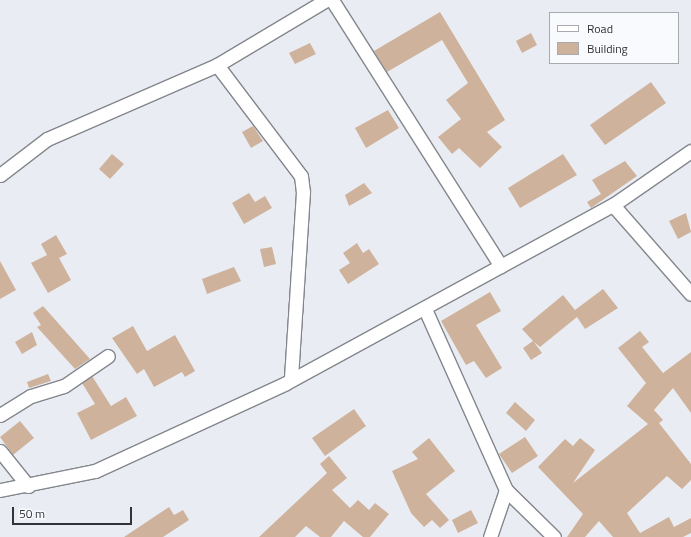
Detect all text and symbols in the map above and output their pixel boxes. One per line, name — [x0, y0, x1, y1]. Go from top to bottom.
legend — [549, 12, 679, 64]
text: Road — [587, 19, 613, 38]
text: Building — [587, 39, 628, 58]
scale bar — [14, 499, 134, 525]
text: 50 m — [19, 504, 45, 523]

